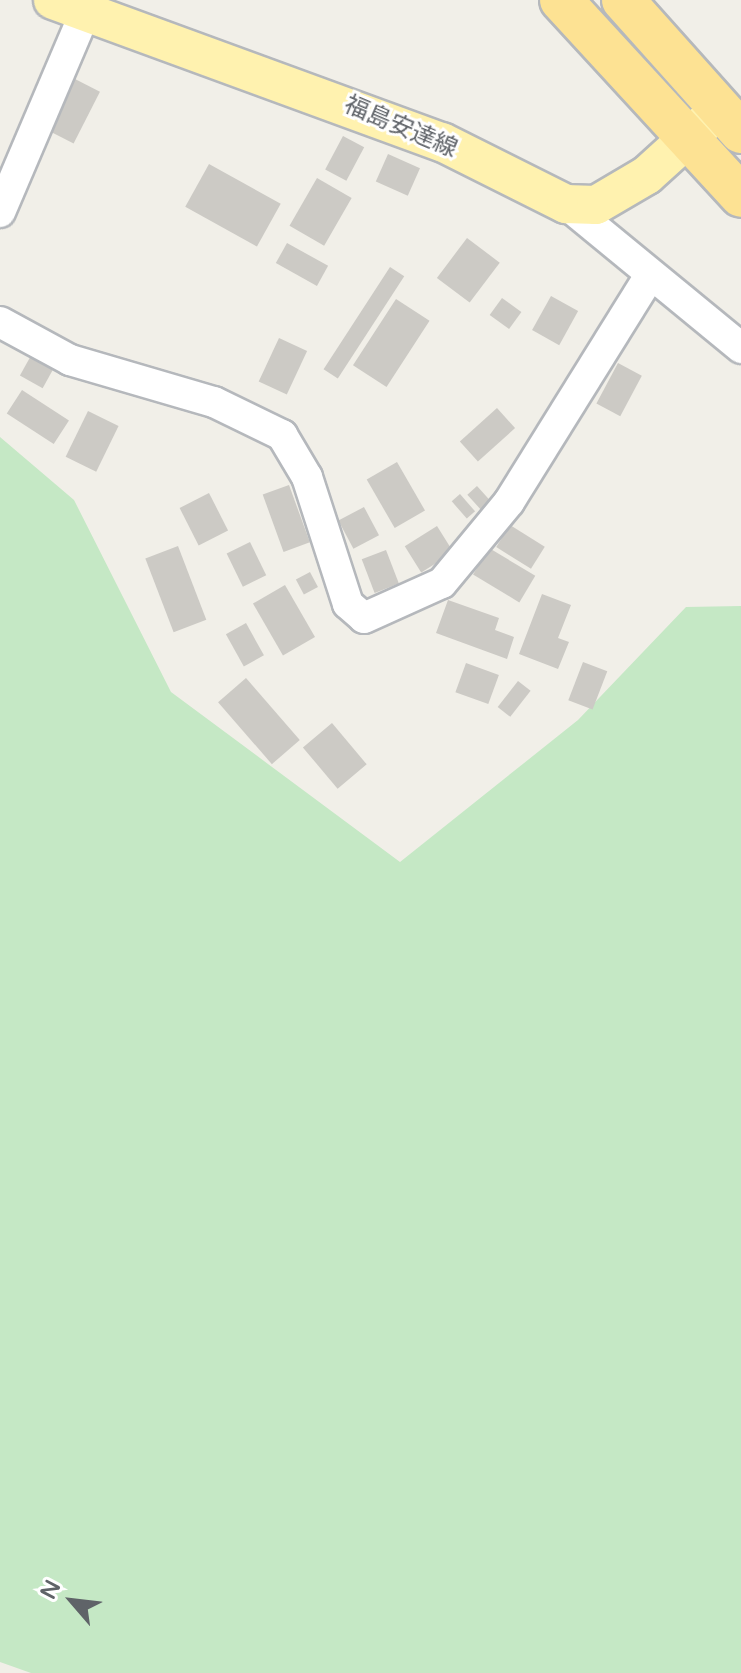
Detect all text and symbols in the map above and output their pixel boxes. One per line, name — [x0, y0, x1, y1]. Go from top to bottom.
street label: 福島安達線 — [340, 90, 462, 164]
north arrow — [32, 1561, 112, 1641]
text: N — [35, 1576, 66, 1604]

